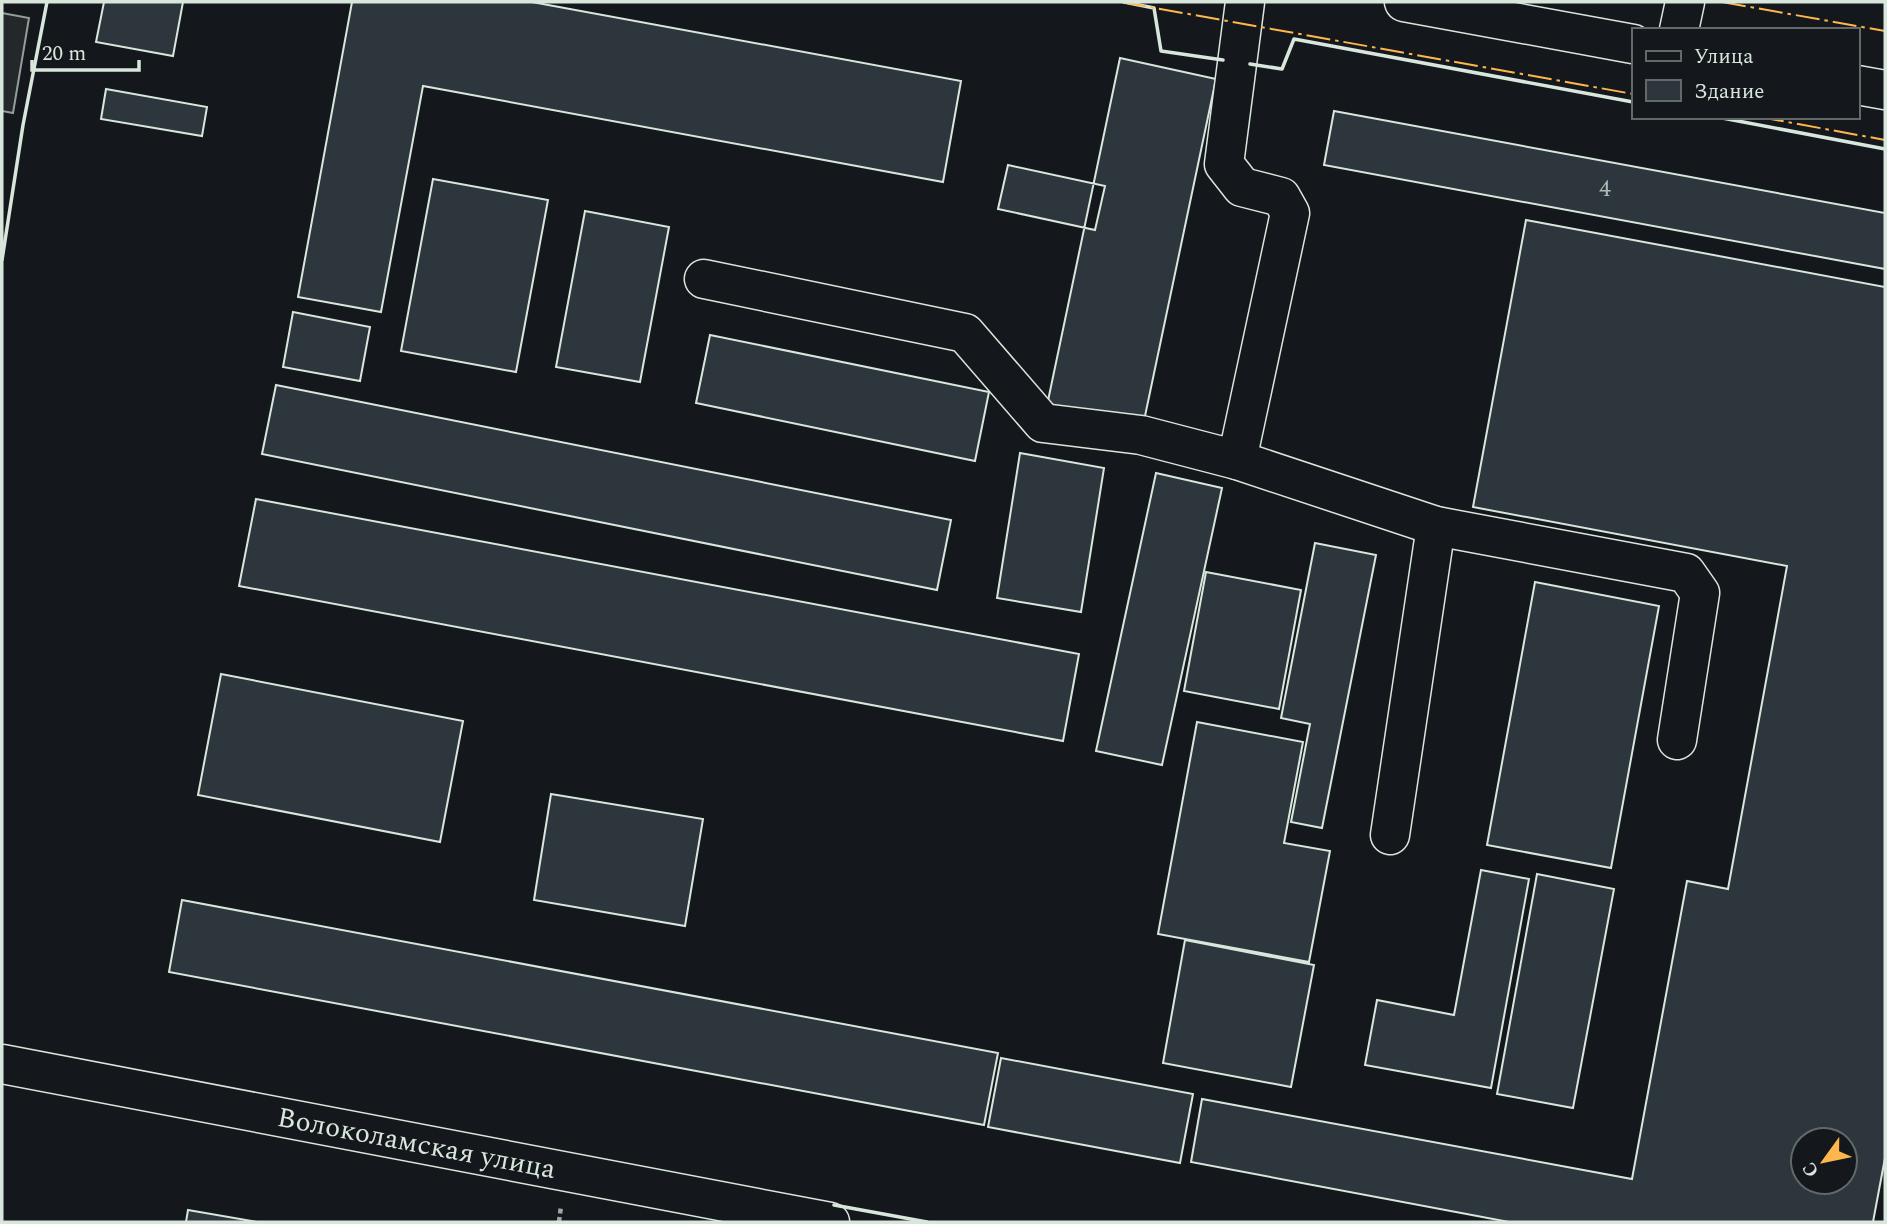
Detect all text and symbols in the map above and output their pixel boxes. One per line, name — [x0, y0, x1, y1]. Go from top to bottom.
scale bar — [32, 28, 138, 72]
legend — [1632, 28, 1859, 119]
text: 20 m — [42, 38, 86, 70]
text: Улица — [1694, 41, 1754, 73]
text: Здание — [1694, 76, 1764, 108]
house number: 4 — [1599, 171, 1611, 207]
street label: Волоколамская улица — [274, 1095, 560, 1191]
north arrow — [1789, 1126, 1859, 1196]
text: С — [1795, 1156, 1827, 1183]

